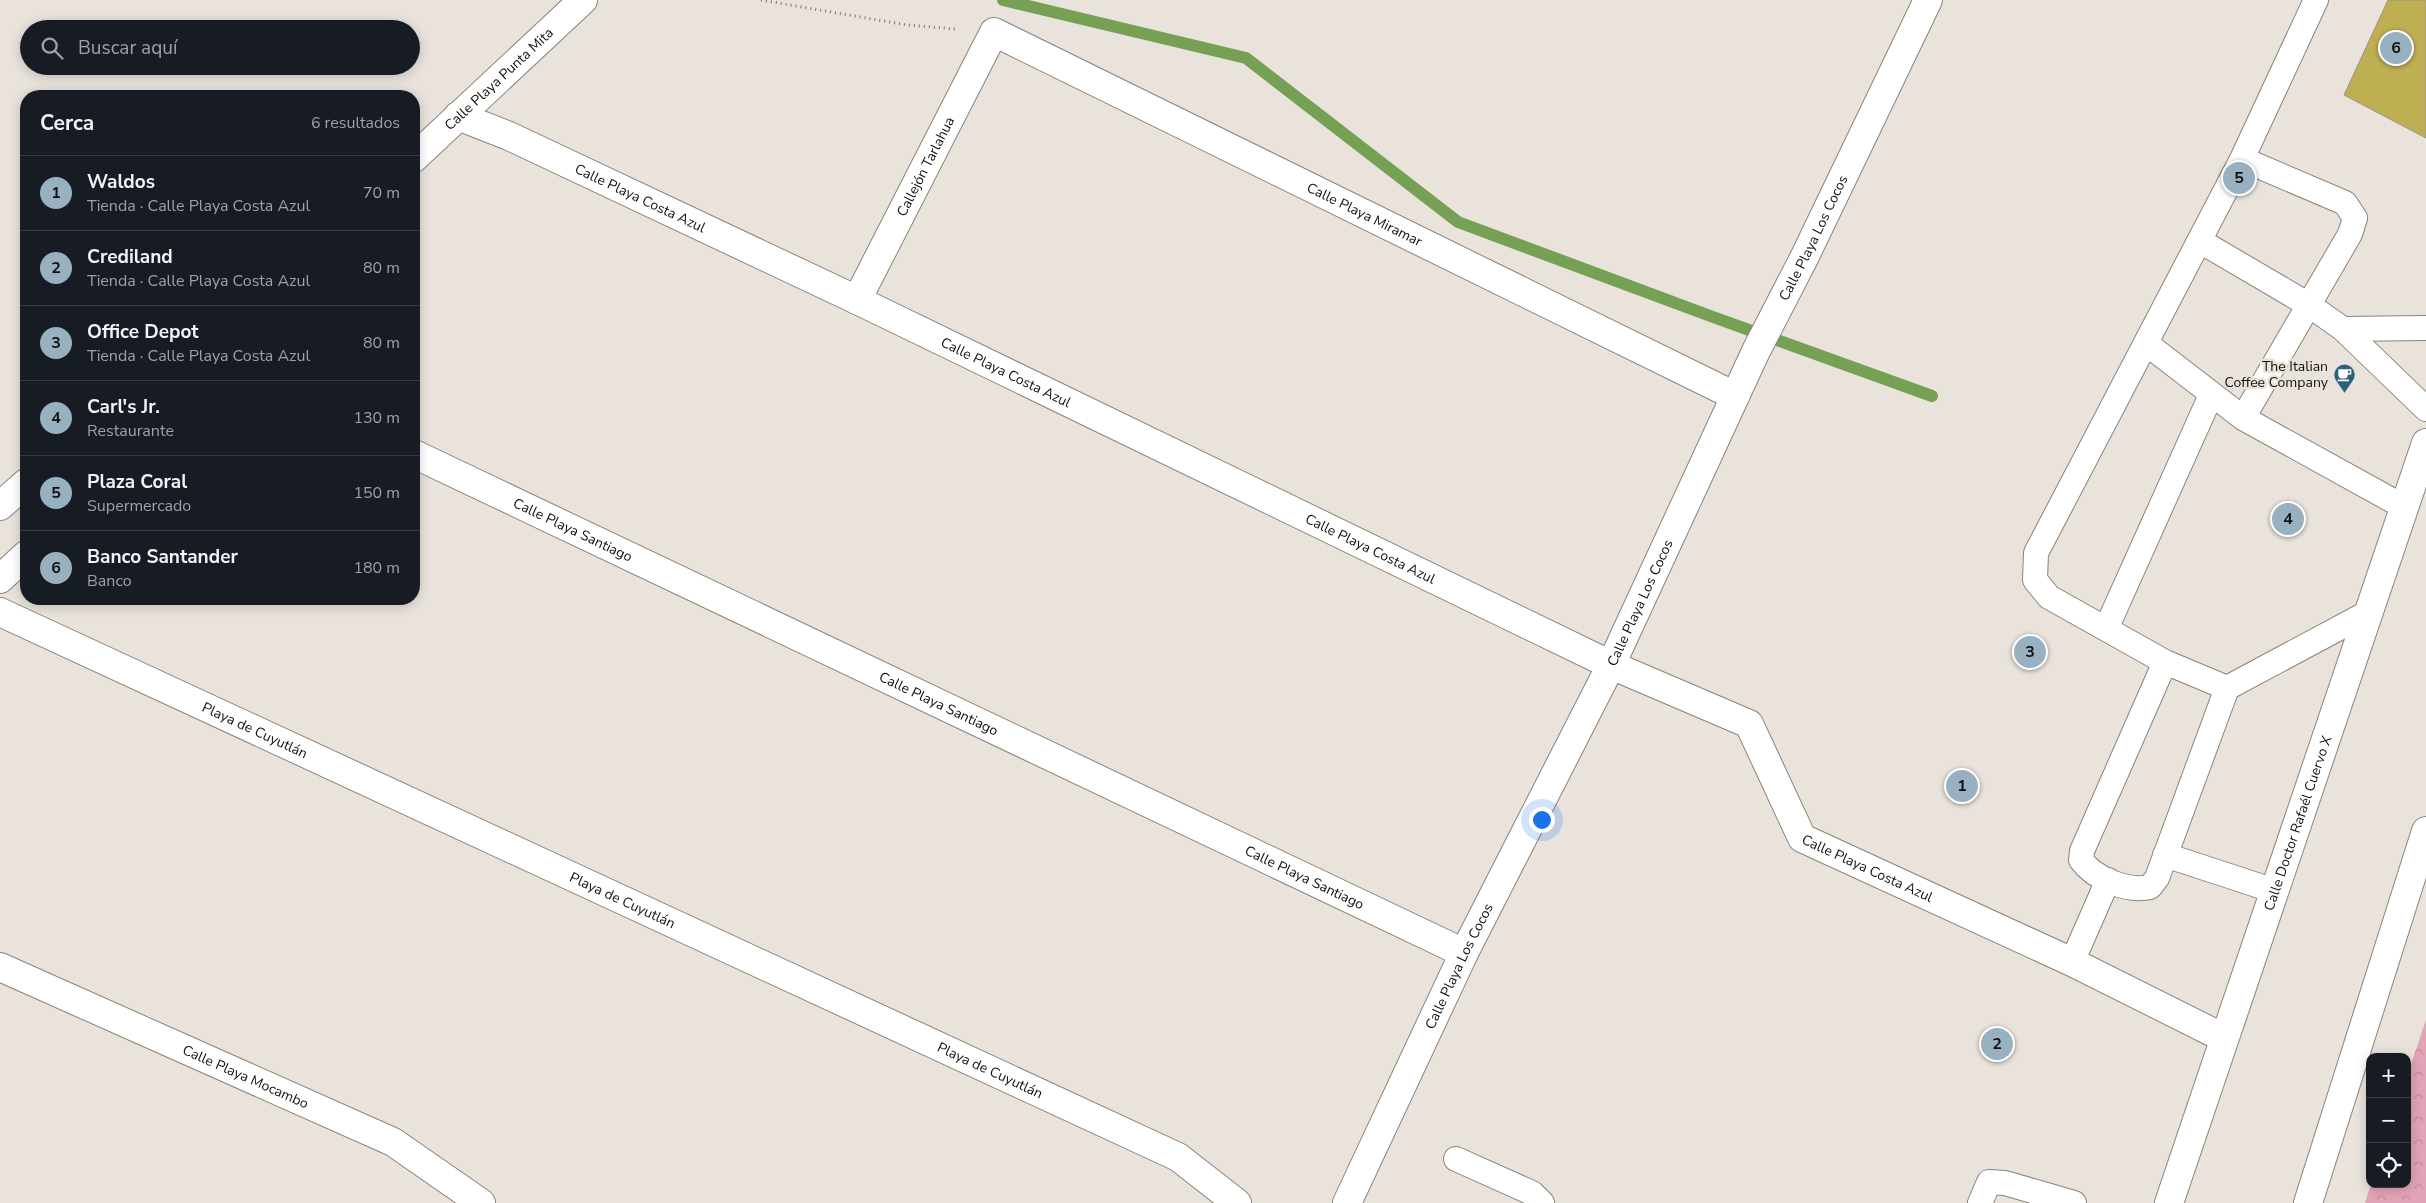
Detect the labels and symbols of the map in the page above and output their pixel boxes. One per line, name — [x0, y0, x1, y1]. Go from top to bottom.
street label: Calle Playa Punta Mita — [440, 23, 557, 134]
pin: 6 — [2380, 29, 2412, 67]
street label: Callejón Tarlahua — [892, 113, 959, 220]
street label: Calle Playa Costa Azul — [572, 159, 710, 237]
pin: 5 — [2223, 159, 2255, 197]
street label: Calle Playa Los Cocos — [1774, 172, 1852, 304]
street label: Calle Playa Miramar — [1304, 178, 1426, 250]
street label: Calle Playa Costa Azul — [938, 333, 1075, 412]
place label: The Italian Coffee Company — [2225, 357, 2329, 392]
cafe icon: The Italian Coffee Company — [2332, 362, 2356, 393]
street label: Calle Playa Santiago — [510, 493, 636, 566]
pin: 4 — [2272, 500, 2304, 538]
street label: Calle Playa Costa Azul — [1302, 509, 1440, 589]
street label: Calle Playa Los Cocos — [1602, 536, 1677, 669]
pin: 3 — [2014, 633, 2046, 671]
street label: Calle Playa Santiago — [876, 667, 1002, 740]
street label: Playa de Cuyutlán — [199, 697, 311, 763]
street label: Calle Doctor Rafaél Cuervo X — [2259, 733, 2336, 913]
pin: 1 — [1946, 767, 1978, 805]
your location — [1529, 807, 1555, 833]
street label: Calle Playa Costa Azul — [1799, 830, 1937, 907]
street label: Calle Playa Santiago — [1242, 841, 1368, 914]
street label: Playa de Cuyutlán — [567, 867, 678, 933]
street label: Calle Playa Los Cocos — [1420, 900, 1498, 1032]
pin: 2 — [1981, 1025, 2013, 1063]
street label: Playa de Cuyutlán — [934, 1037, 1046, 1103]
street label: Calle Playa Mocambo — [180, 1040, 312, 1113]

